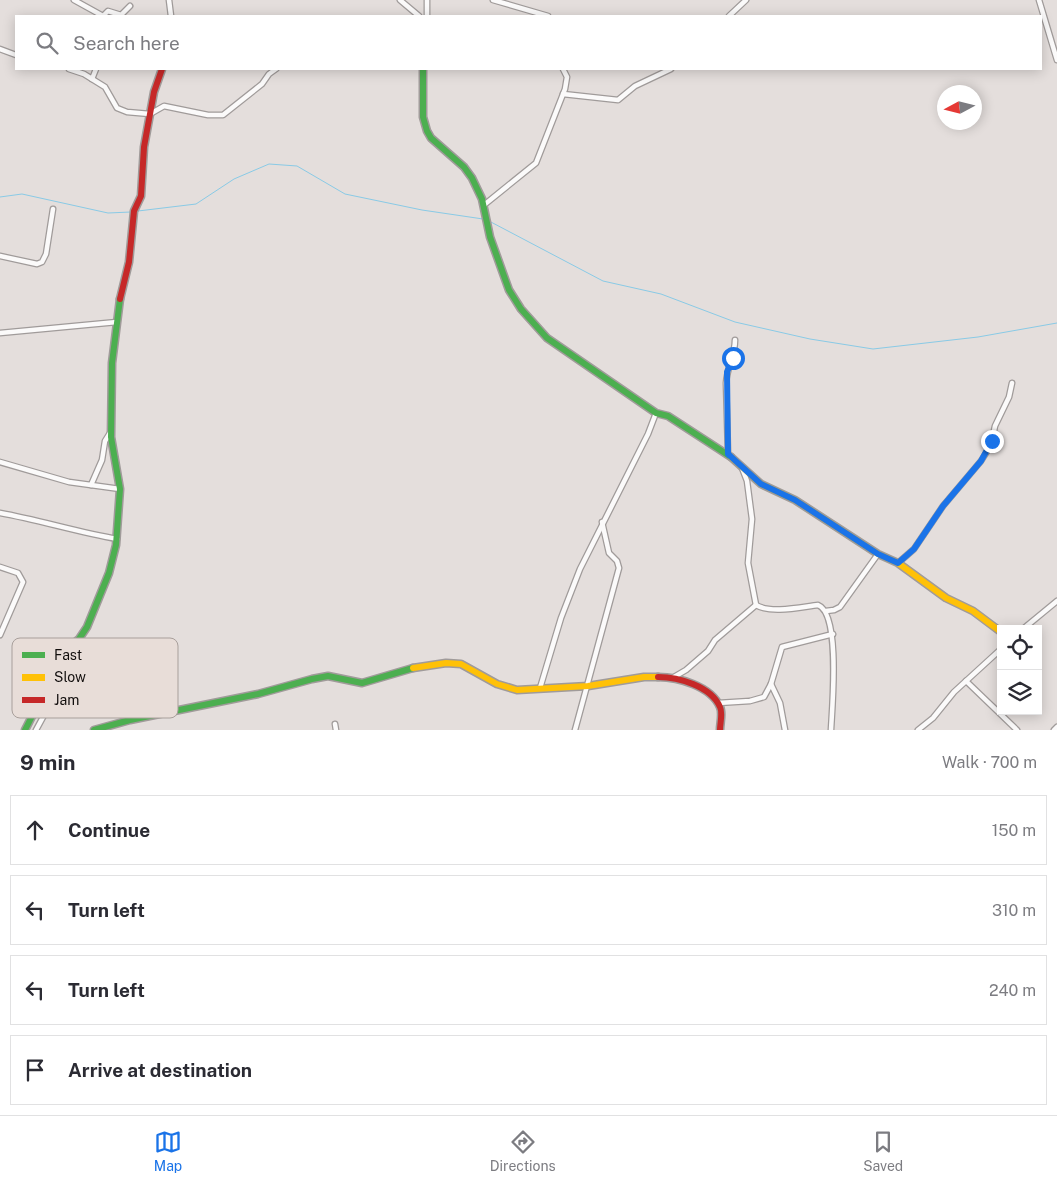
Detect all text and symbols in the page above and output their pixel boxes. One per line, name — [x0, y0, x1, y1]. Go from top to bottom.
search box — [15, 15, 1042, 70]
icon: search — [33, 29, 61, 57]
text: Search here — [73, 32, 180, 54]
north arrow — [937, 85, 982, 130]
route start — [722, 347, 745, 370]
route end — [981, 430, 1004, 453]
map controls — [997, 625, 1042, 715]
button: locate — [997, 625, 1042, 670]
legend — [12, 638, 178, 718]
text: Fast — [54, 647, 82, 663]
text: Slow — [54, 669, 86, 685]
button: layers — [997, 670, 1042, 715]
text: Jam — [54, 692, 79, 708]
text: 9 min — [20, 750, 76, 775]
text: Walk · 700 m — [942, 753, 1037, 772]
icon: ahead — [21, 816, 49, 844]
text: Continue — [68, 819, 150, 841]
text: 150 m — [992, 821, 1036, 840]
icon: left — [21, 896, 49, 924]
text: Turn left — [68, 899, 145, 921]
text: 310 m — [992, 901, 1036, 920]
icon: left — [21, 976, 49, 1004]
text: Turn left — [68, 979, 145, 1001]
text: 240 m — [989, 981, 1036, 1000]
icon: arrive — [21, 1056, 49, 1084]
text: Arrive at destination — [68, 1059, 252, 1081]
tab: Map — [154, 1128, 182, 1174]
tab: Directions — [490, 1128, 556, 1174]
tab: Saved — [863, 1128, 903, 1174]

